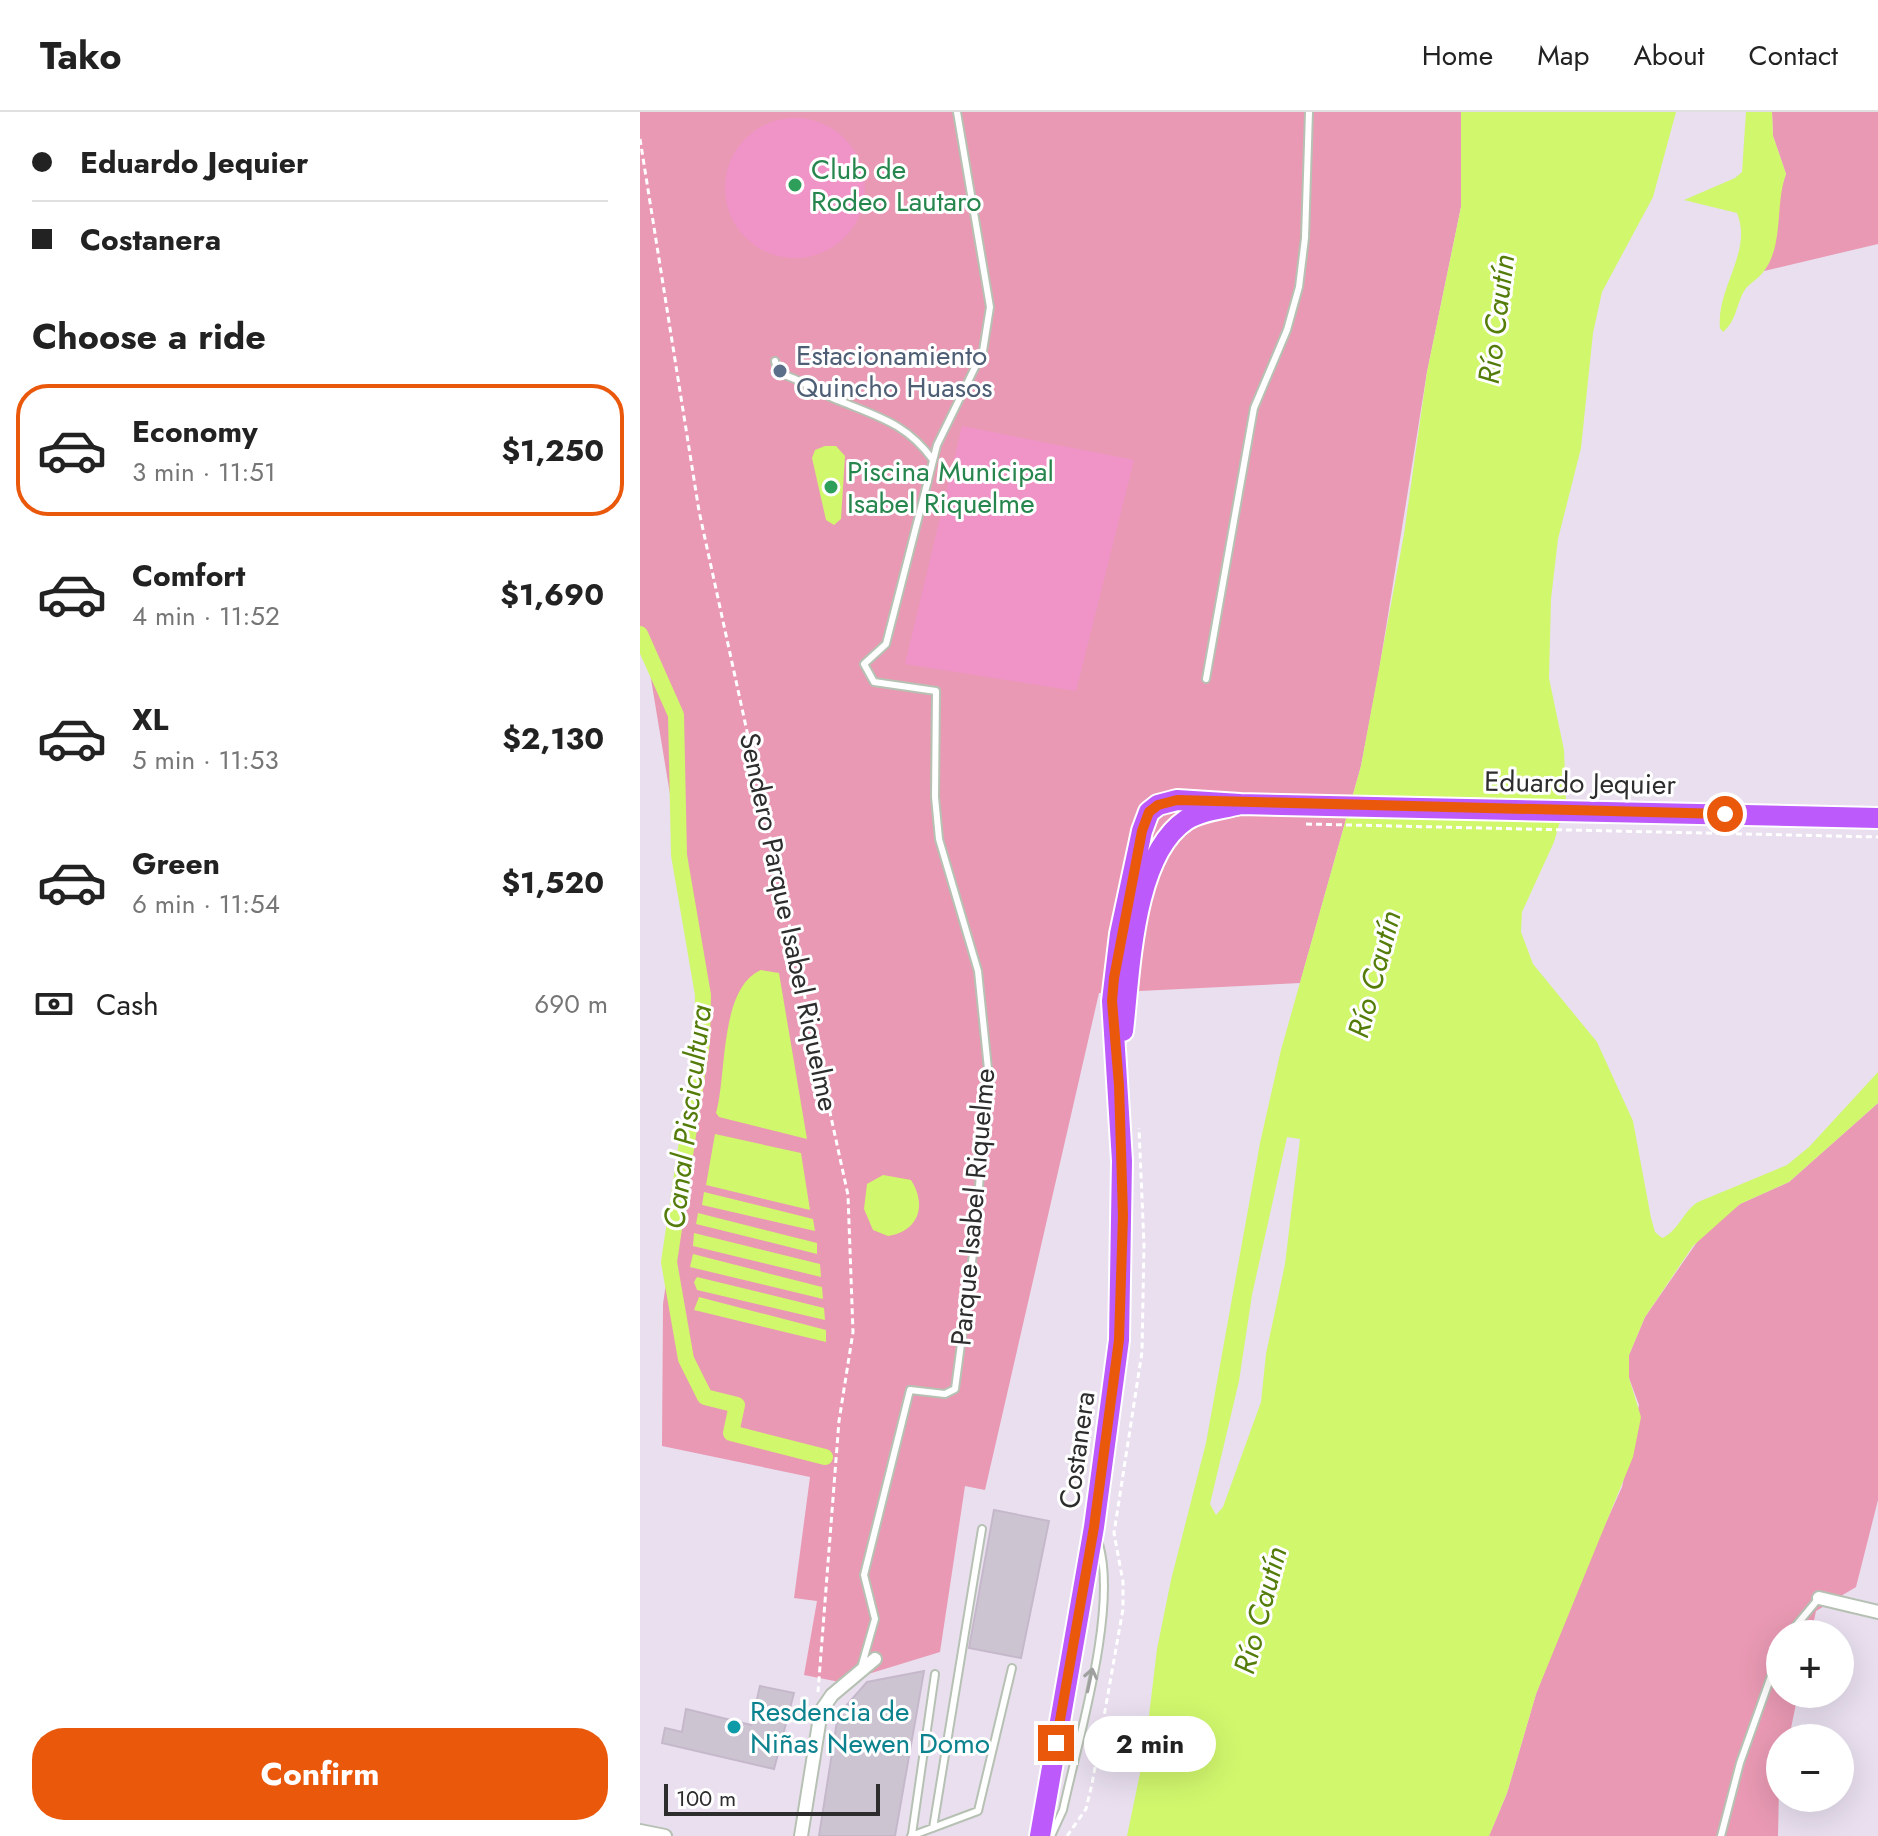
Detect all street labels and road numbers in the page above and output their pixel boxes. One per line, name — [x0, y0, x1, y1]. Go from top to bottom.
street label: Sendero Parque Isabel Riquelme — [729, 729, 849, 1115]
street label: Eduardo Jequier — [1484, 761, 1677, 805]
street label: Parque Isabel Riquelme — [940, 1067, 1006, 1347]
street label: Costanera — [1048, 1389, 1106, 1511]

